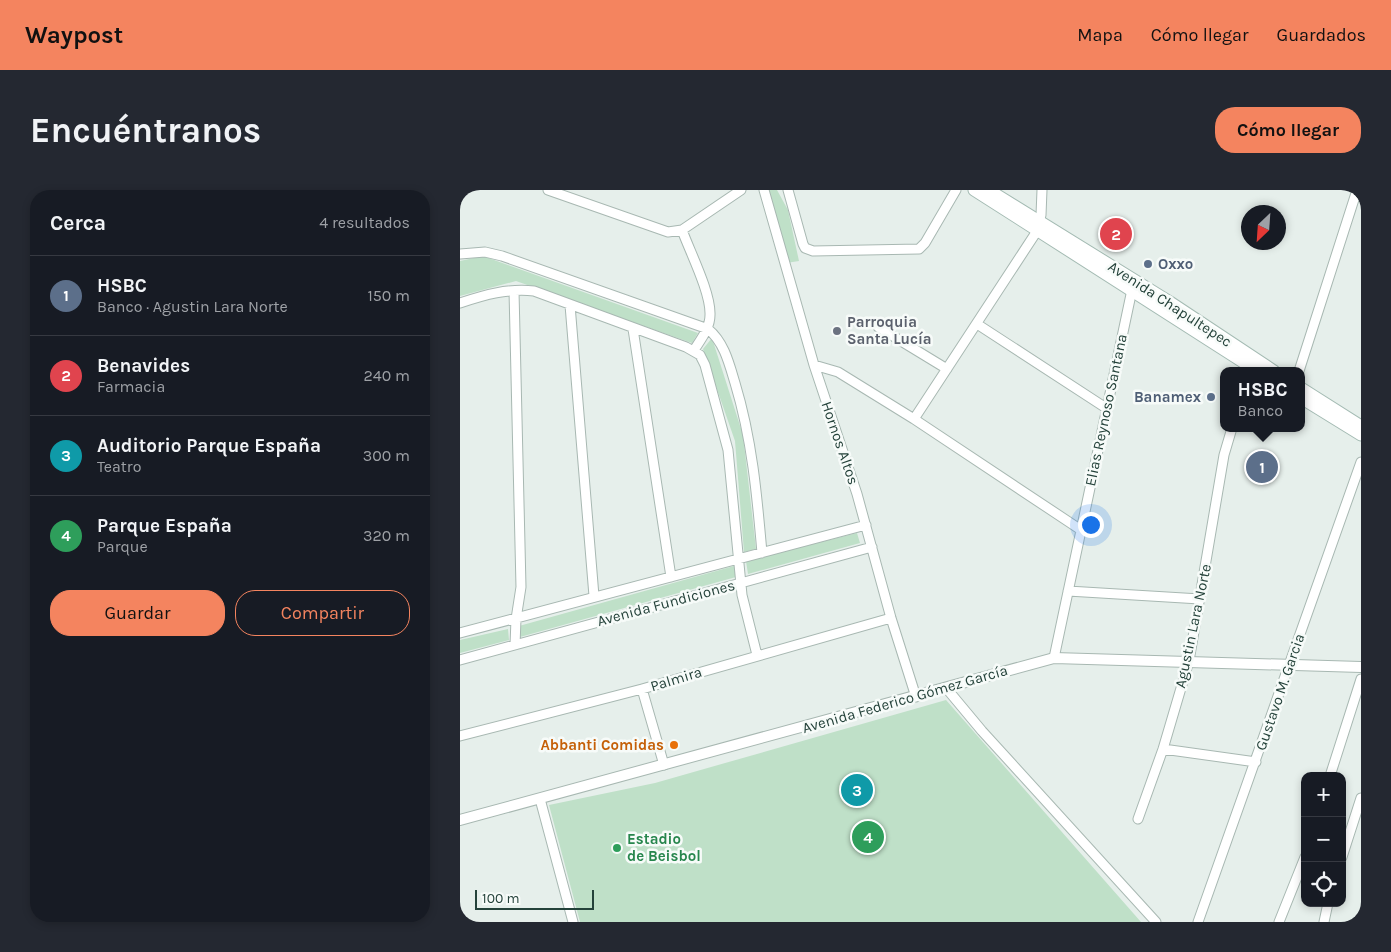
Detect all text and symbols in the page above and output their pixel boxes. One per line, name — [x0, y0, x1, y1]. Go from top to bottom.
text: Waypost — [25, 21, 123, 49]
text: Mapa — [1077, 24, 1123, 46]
text: Cómo llegar — [1151, 24, 1249, 46]
text: Guardados — [1277, 24, 1366, 46]
button: Cómo llegar — [1215, 107, 1361, 153]
text: Encuéntranos — [30, 110, 261, 151]
north arrow — [1241, 205, 1286, 250]
text: Cerca — [50, 211, 106, 235]
text: 4 resultados — [319, 213, 410, 232]
pin: 2 — [1100, 215, 1132, 253]
place label: Oxxo — [1158, 255, 1193, 273]
street label: Avenida Chapultepec — [1105, 257, 1235, 351]
marker: Oxxo — [1142, 258, 1154, 270]
text: HSBC — [97, 275, 147, 297]
text: 1 — [63, 286, 69, 305]
text: 150 m — [367, 286, 410, 305]
text: Banco · Agustin Lara Norte — [97, 297, 288, 316]
place label: Parroquia Santa Lucía — [847, 313, 932, 348]
marker: Parroquia Santa Lucía — [831, 325, 843, 337]
street label: Elias Reynoso Santana — [1081, 332, 1131, 488]
text: Benavides — [97, 355, 190, 377]
text: 2 — [61, 366, 71, 385]
text: 240 m — [364, 366, 410, 385]
popup — [1220, 367, 1305, 432]
text: Farmacia — [97, 377, 165, 396]
text: HSBC — [1238, 379, 1287, 401]
place label: Banamex — [1134, 388, 1202, 406]
marker: Banamex — [1205, 391, 1217, 403]
street label: Hornos Altos — [817, 399, 863, 487]
text: Banco — [1238, 401, 1283, 420]
text: Auditorio Parque España — [97, 435, 321, 457]
text: 3 — [61, 446, 71, 465]
text: 300 m — [363, 446, 410, 465]
pin: 1 — [1246, 448, 1278, 486]
text: Teatro — [97, 457, 141, 476]
your location — [1078, 512, 1104, 538]
text: Parque España — [97, 515, 232, 537]
text: 4 — [61, 526, 71, 545]
text: 320 m — [363, 526, 410, 545]
text: Parque — [97, 537, 148, 556]
street label: Agustin Lara Norte — [1171, 562, 1215, 690]
street label: Avenida Fundiciones — [595, 576, 737, 630]
button: Guardar — [50, 590, 225, 636]
button: Compartir — [235, 590, 410, 636]
street label: Gustavo M. Garcia — [1252, 631, 1308, 753]
street label: Avenida Federico Gómez García — [800, 661, 1010, 737]
street label: Palmira — [648, 663, 704, 695]
place label: Abbanti Comidas — [540, 736, 664, 754]
marker: Abbanti Comidas — [668, 739, 680, 751]
pin: 3 — [841, 771, 873, 809]
map controls — [1301, 772, 1346, 907]
button: + — [1301, 772, 1346, 817]
button: − — [1301, 817, 1346, 862]
pin: 4 — [852, 818, 884, 856]
place label: Estadio de Beisbol — [627, 830, 701, 865]
marker: Estadio de Beisbol — [611, 842, 623, 854]
button: locate — [1301, 862, 1346, 907]
scale bar — [475, 887, 594, 910]
text: 100 m — [482, 890, 520, 907]

